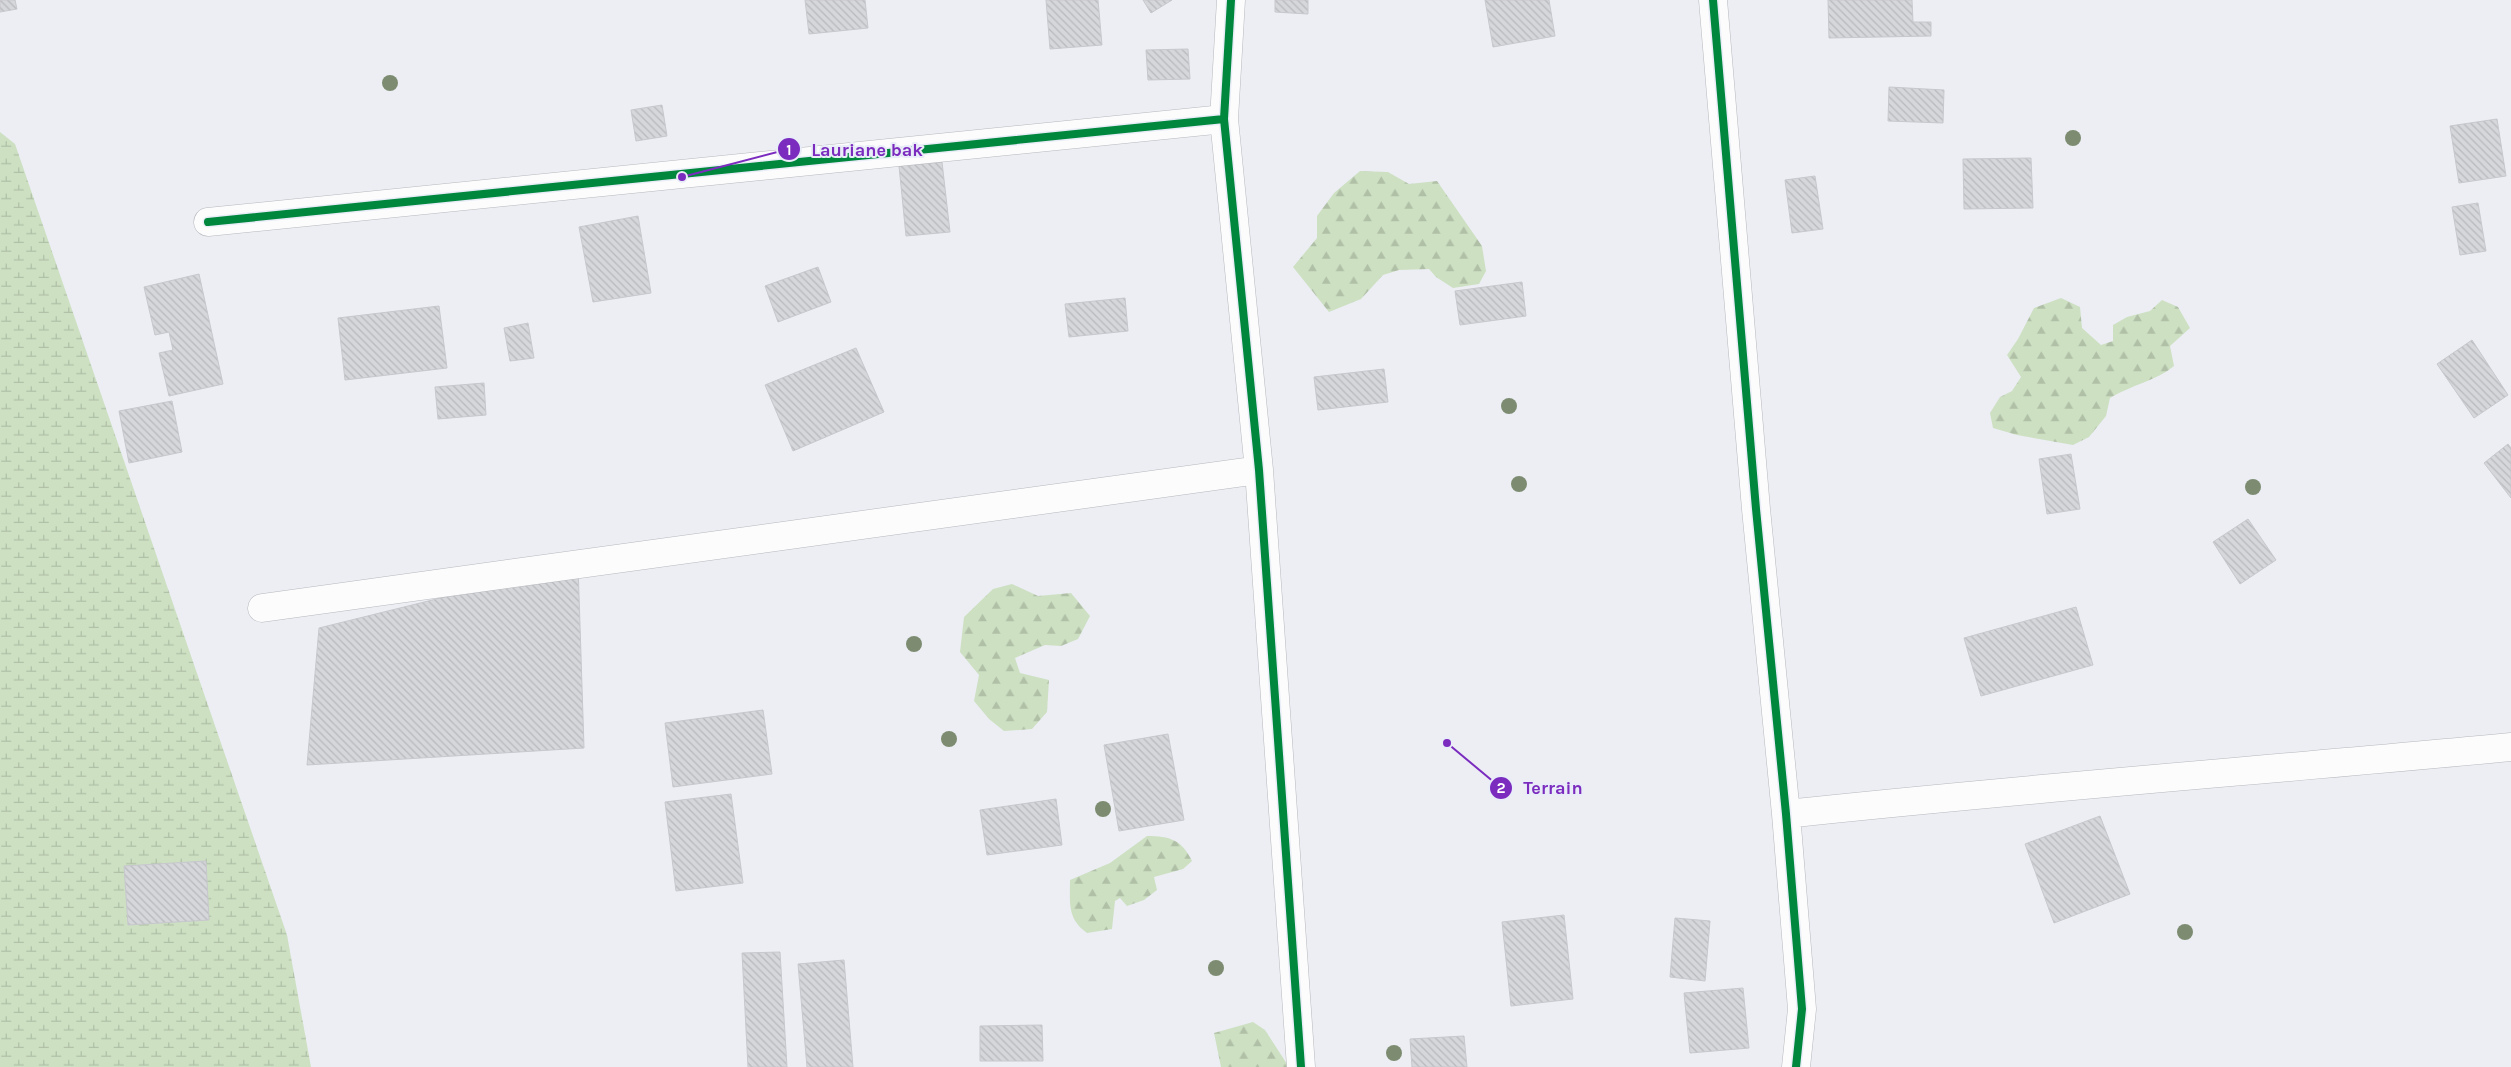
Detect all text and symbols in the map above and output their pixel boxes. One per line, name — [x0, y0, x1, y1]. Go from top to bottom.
callout: Lauriane bak — [776, 133, 933, 166]
text: Lauriane bak — [811, 139, 923, 161]
text: 1 — [786, 141, 792, 159]
callout: Terrain — [1488, 772, 1593, 805]
text: Terrain — [1523, 777, 1583, 799]
text: 2 — [1496, 779, 1506, 797]

